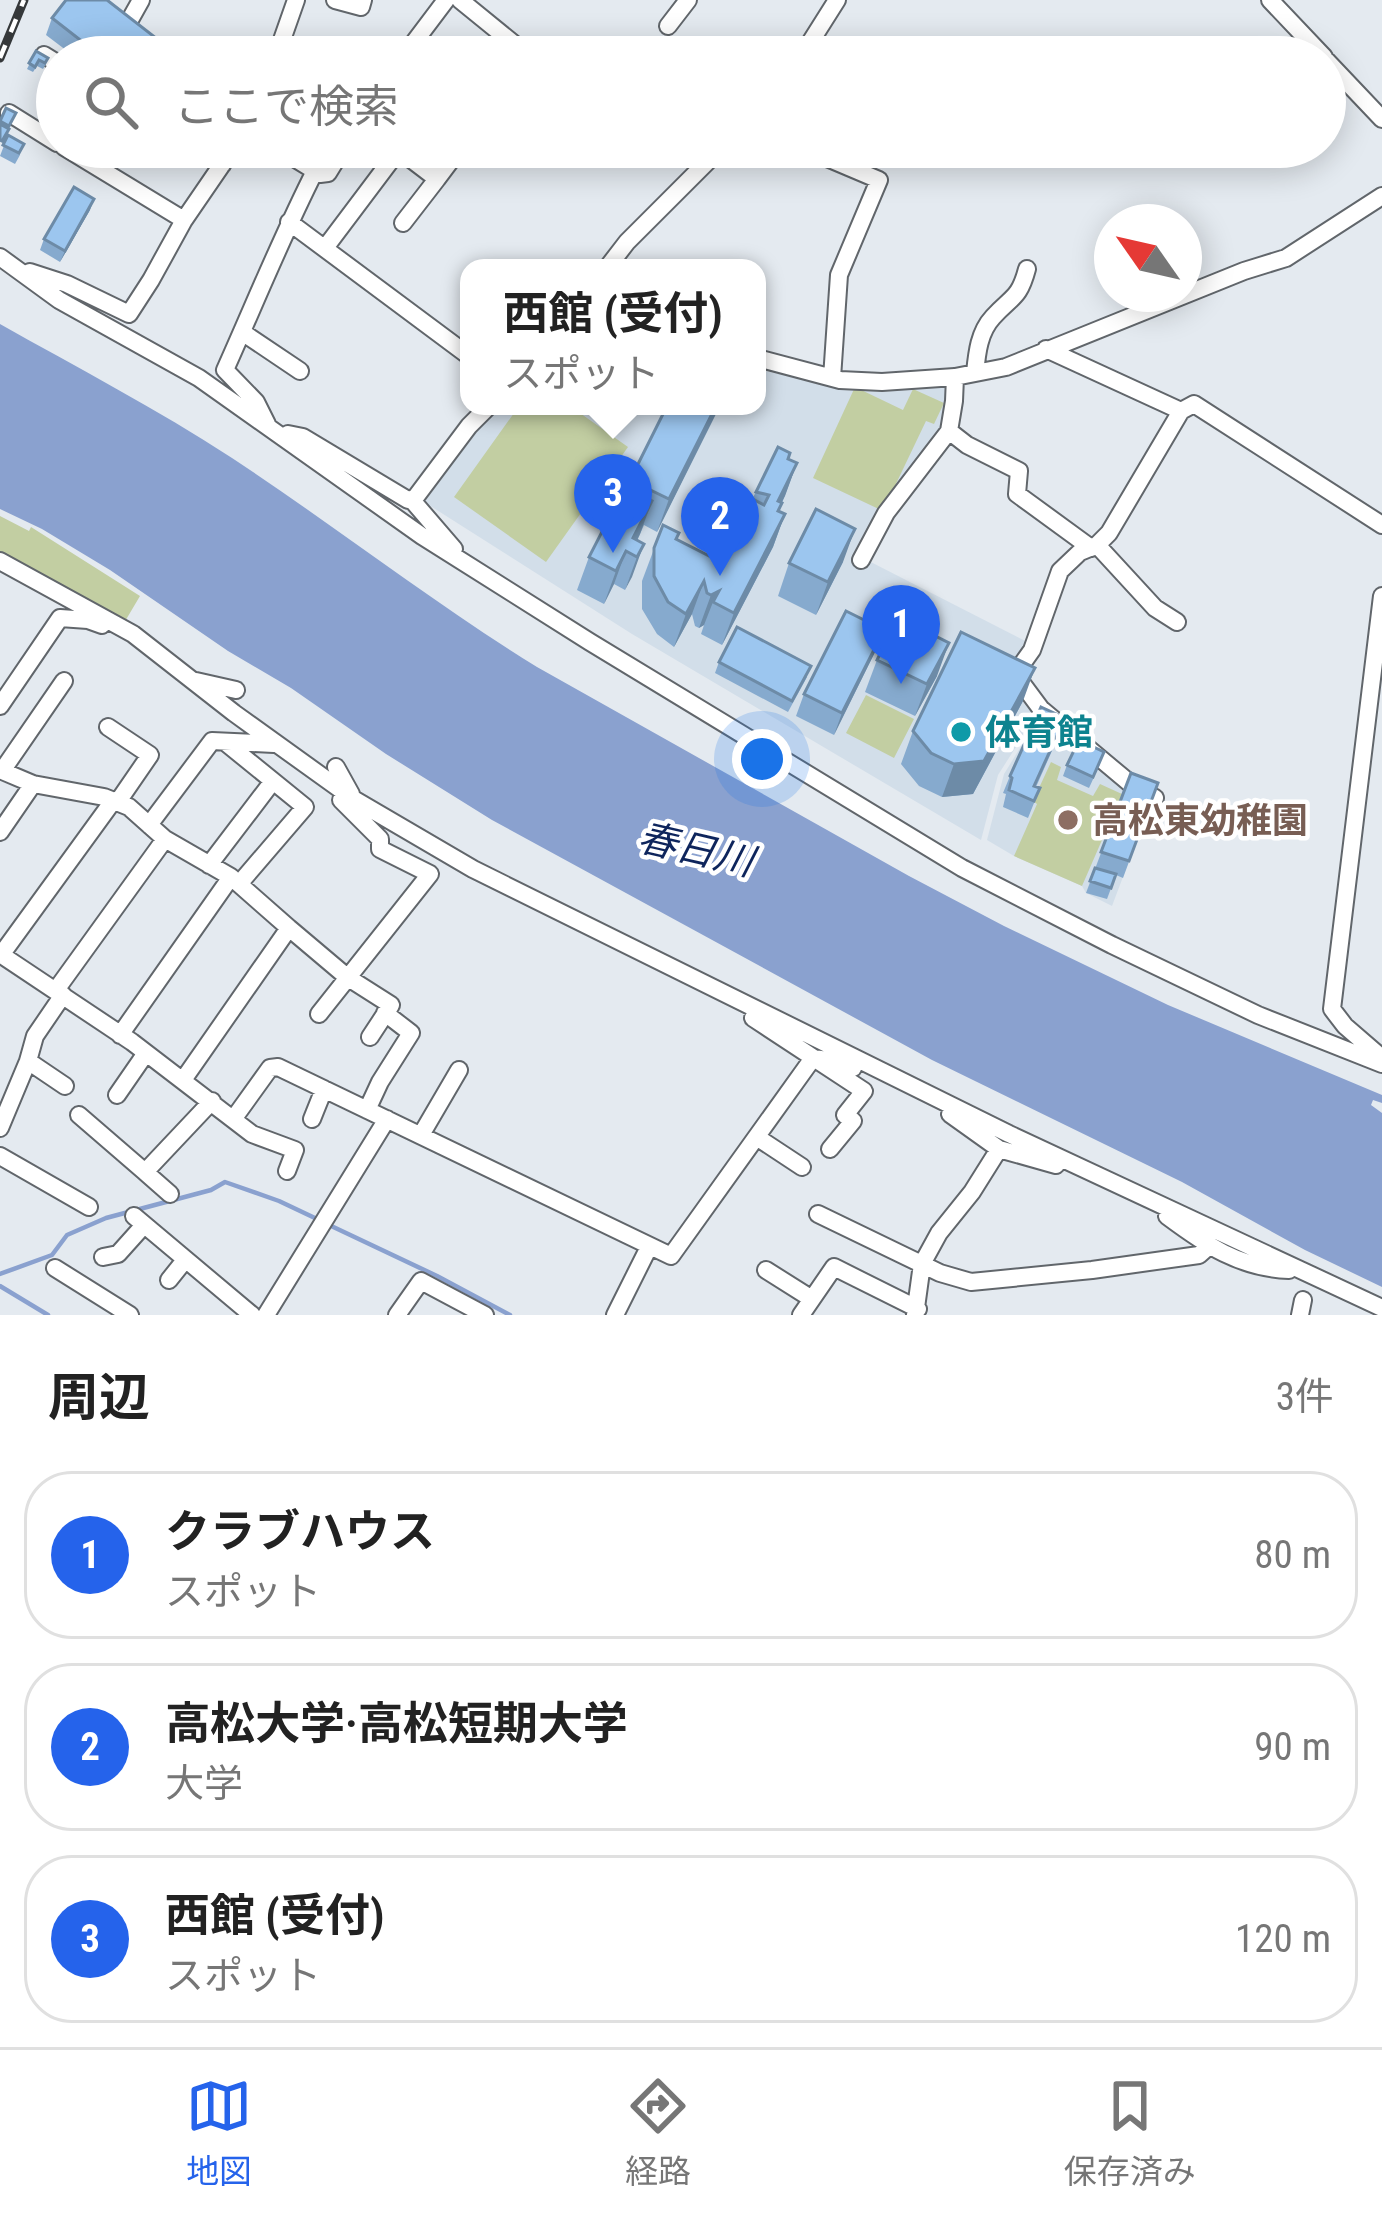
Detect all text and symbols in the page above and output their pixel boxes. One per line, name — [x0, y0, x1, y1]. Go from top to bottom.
search box — [36, 36, 1346, 168]
icon: search — [78, 69, 144, 135]
text: ここで検索 — [174, 80, 399, 133]
north arrow — [1094, 204, 1202, 312]
popup — [460, 259, 766, 415]
text: 西館 (受付) — [503, 287, 723, 340]
text: スポット — [503, 351, 659, 397]
pin: 3 — [574, 454, 652, 553]
pin: 2 — [681, 477, 759, 576]
pin: 1 — [862, 585, 940, 684]
place label: 体育館 — [985, 712, 1093, 754]
marker: 体育館 — [948, 719, 974, 745]
your location — [732, 729, 792, 789]
place label: 高松東幼稚園 — [1092, 800, 1308, 842]
marker: 高松東幼稚園 — [1055, 807, 1081, 833]
water label: 春日川 — [634, 814, 762, 886]
text: 周辺 — [48, 1368, 150, 1427]
text: 3件 — [1276, 1374, 1334, 1420]
text: クラブハウス — [165, 1505, 435, 1558]
text: 1 — [80, 1532, 100, 1578]
text: 80 m — [1254, 1532, 1331, 1578]
text: スポット — [165, 1569, 321, 1615]
text: 高松大学·高松短期大学 — [165, 1697, 628, 1750]
text: 2 — [80, 1724, 100, 1770]
text: 90 m — [1254, 1724, 1331, 1770]
text: 大学 — [165, 1761, 243, 1807]
text: 西館 (受付) — [165, 1889, 385, 1942]
text: 3 — [80, 1916, 100, 1962]
text: 120 m — [1235, 1916, 1331, 1962]
text: スポット — [165, 1953, 321, 1999]
tab: 地図 — [186, 2073, 252, 2193]
tab: 経路 — [625, 2073, 691, 2193]
tab: 保存済み — [1064, 2073, 1196, 2193]

